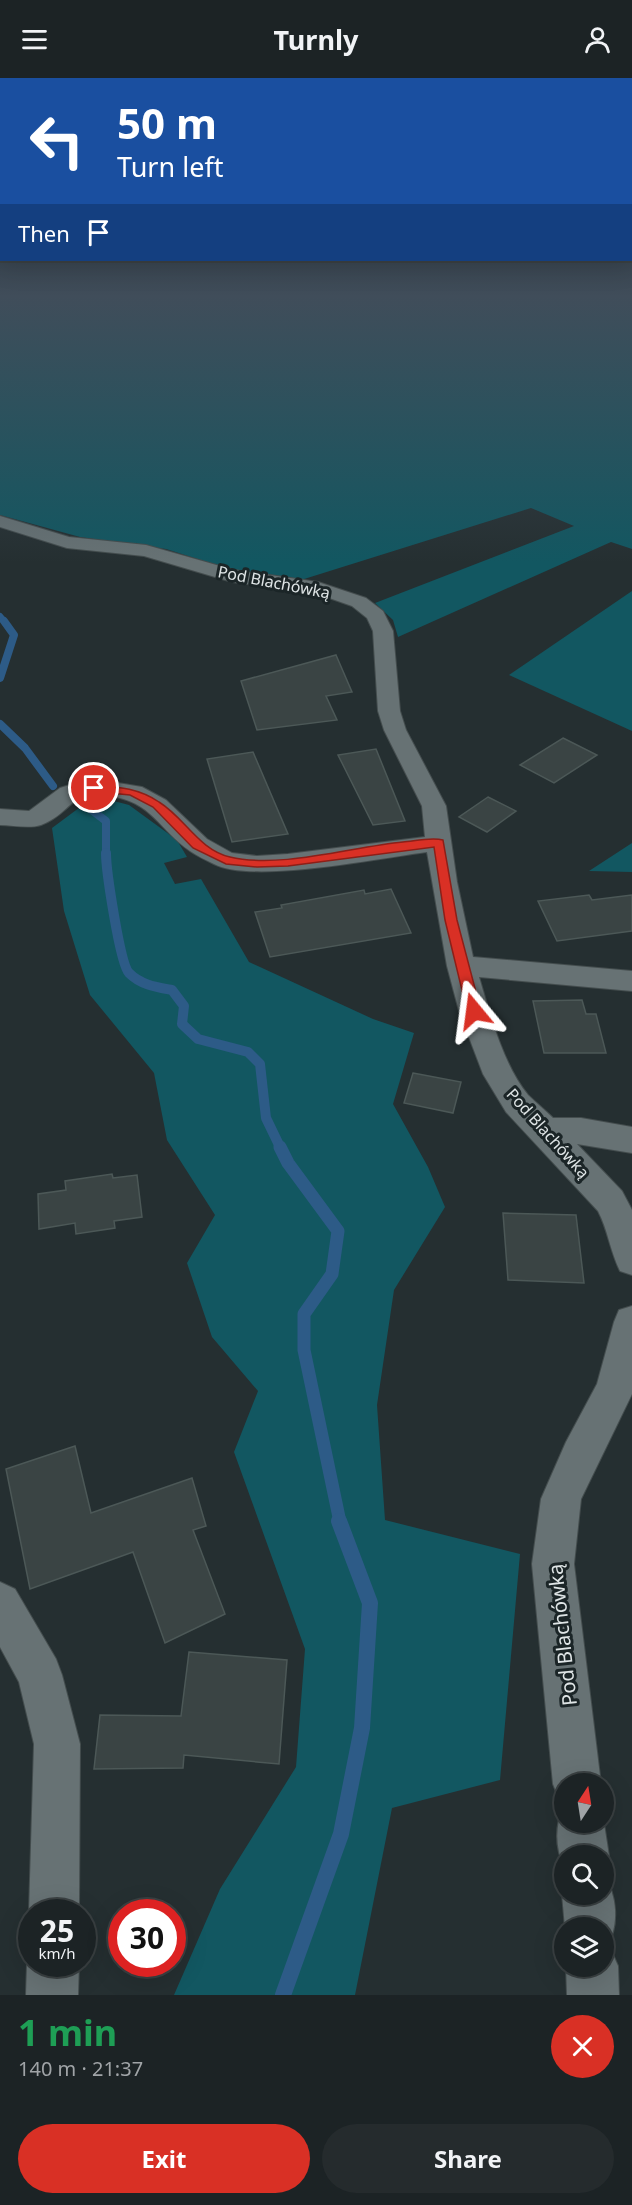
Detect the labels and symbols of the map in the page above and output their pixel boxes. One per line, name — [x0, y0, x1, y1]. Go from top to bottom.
street label: Pod Blachówką — [216, 560, 332, 604]
pin — [68, 762, 119, 813]
position arrow — [442, 979, 506, 1043]
street label: Pod Blachówką — [502, 1083, 594, 1183]
street label: Pod Blachówką — [541, 1563, 583, 1707]
north arrow — [554, 1773, 614, 1833]
speed limit sign: 30 — [108, 1899, 186, 1977]

